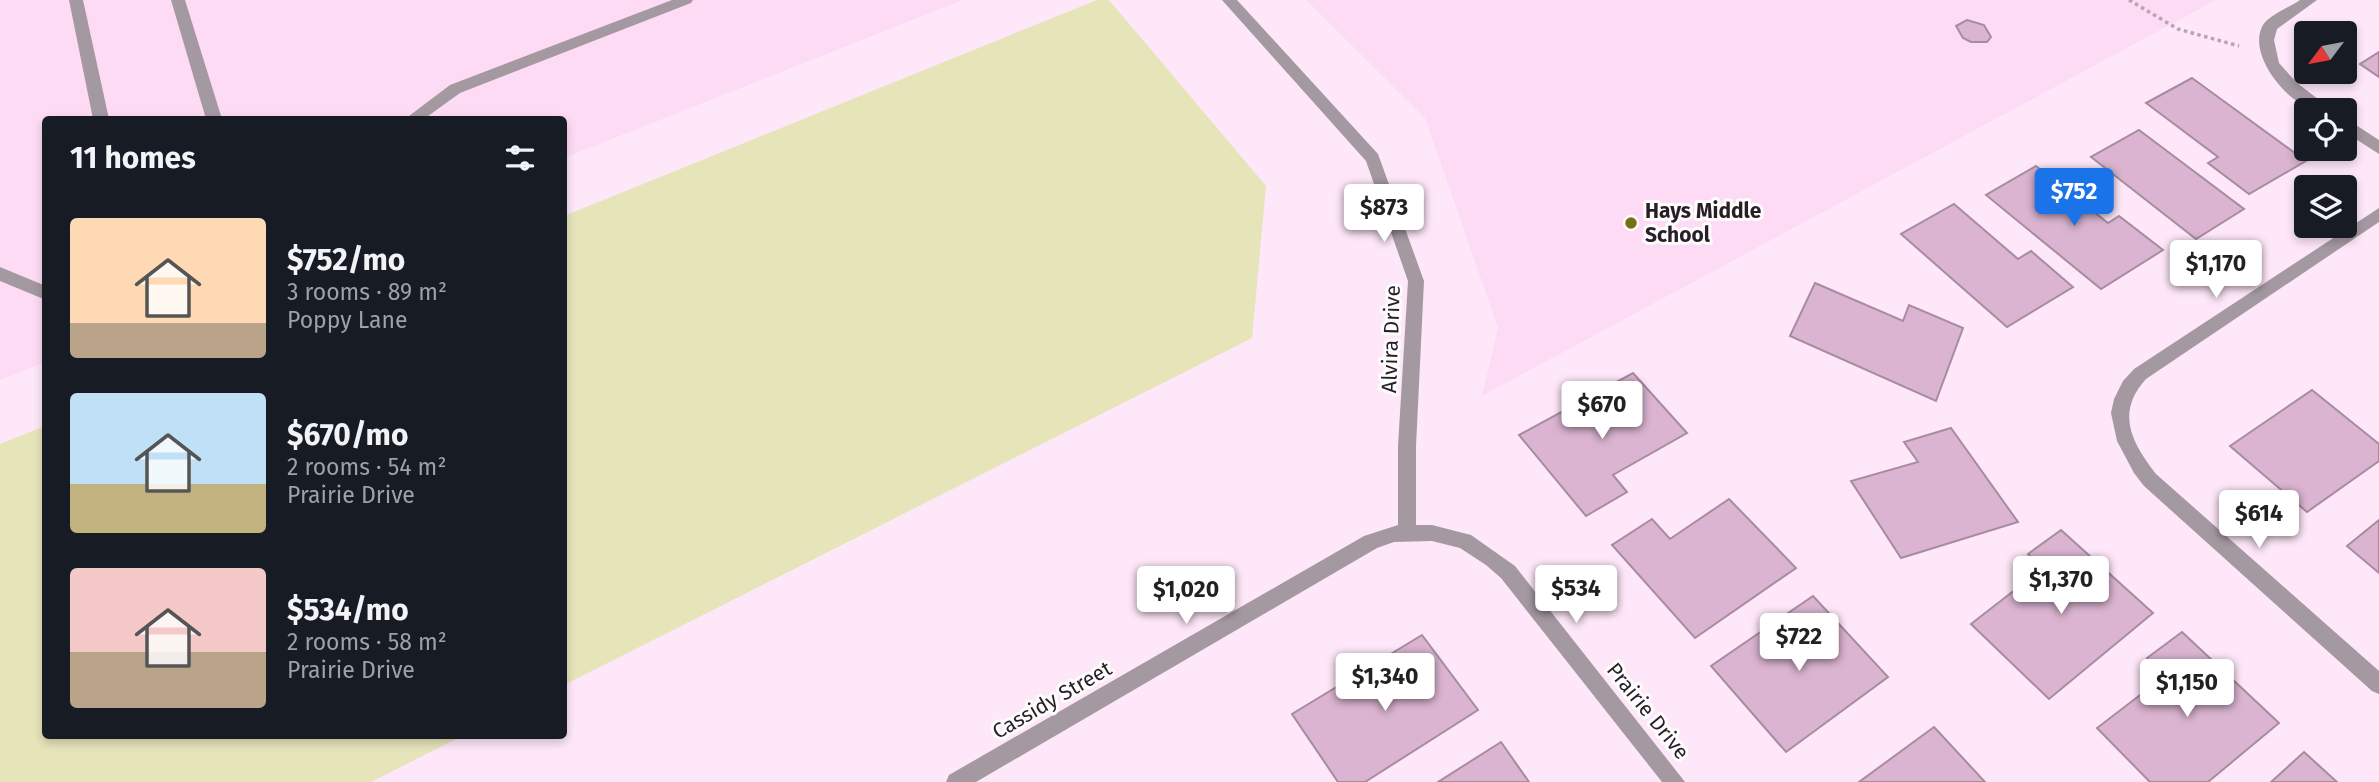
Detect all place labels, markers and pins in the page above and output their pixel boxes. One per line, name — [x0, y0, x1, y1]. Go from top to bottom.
pin: $752 — [2033, 168, 2115, 228]
pin: $873 — [1343, 184, 1425, 244]
place label: Hays Middle School — [1645, 198, 1762, 248]
marker: Hays Middle School — [1623, 215, 1639, 231]
pin: $1,170 — [2159, 240, 2273, 300]
pin: $670 — [1561, 382, 1643, 441]
pin: $614 — [2218, 490, 2300, 550]
pin: $1,370 — [2004, 556, 2118, 616]
pin: $1,020 — [1129, 566, 1243, 626]
pin: $534 — [1535, 566, 1617, 625]
pin: $722 — [1758, 614, 1840, 673]
pin: $1,340 — [1328, 654, 1442, 713]
pin: $1,150 — [2130, 660, 2244, 719]

